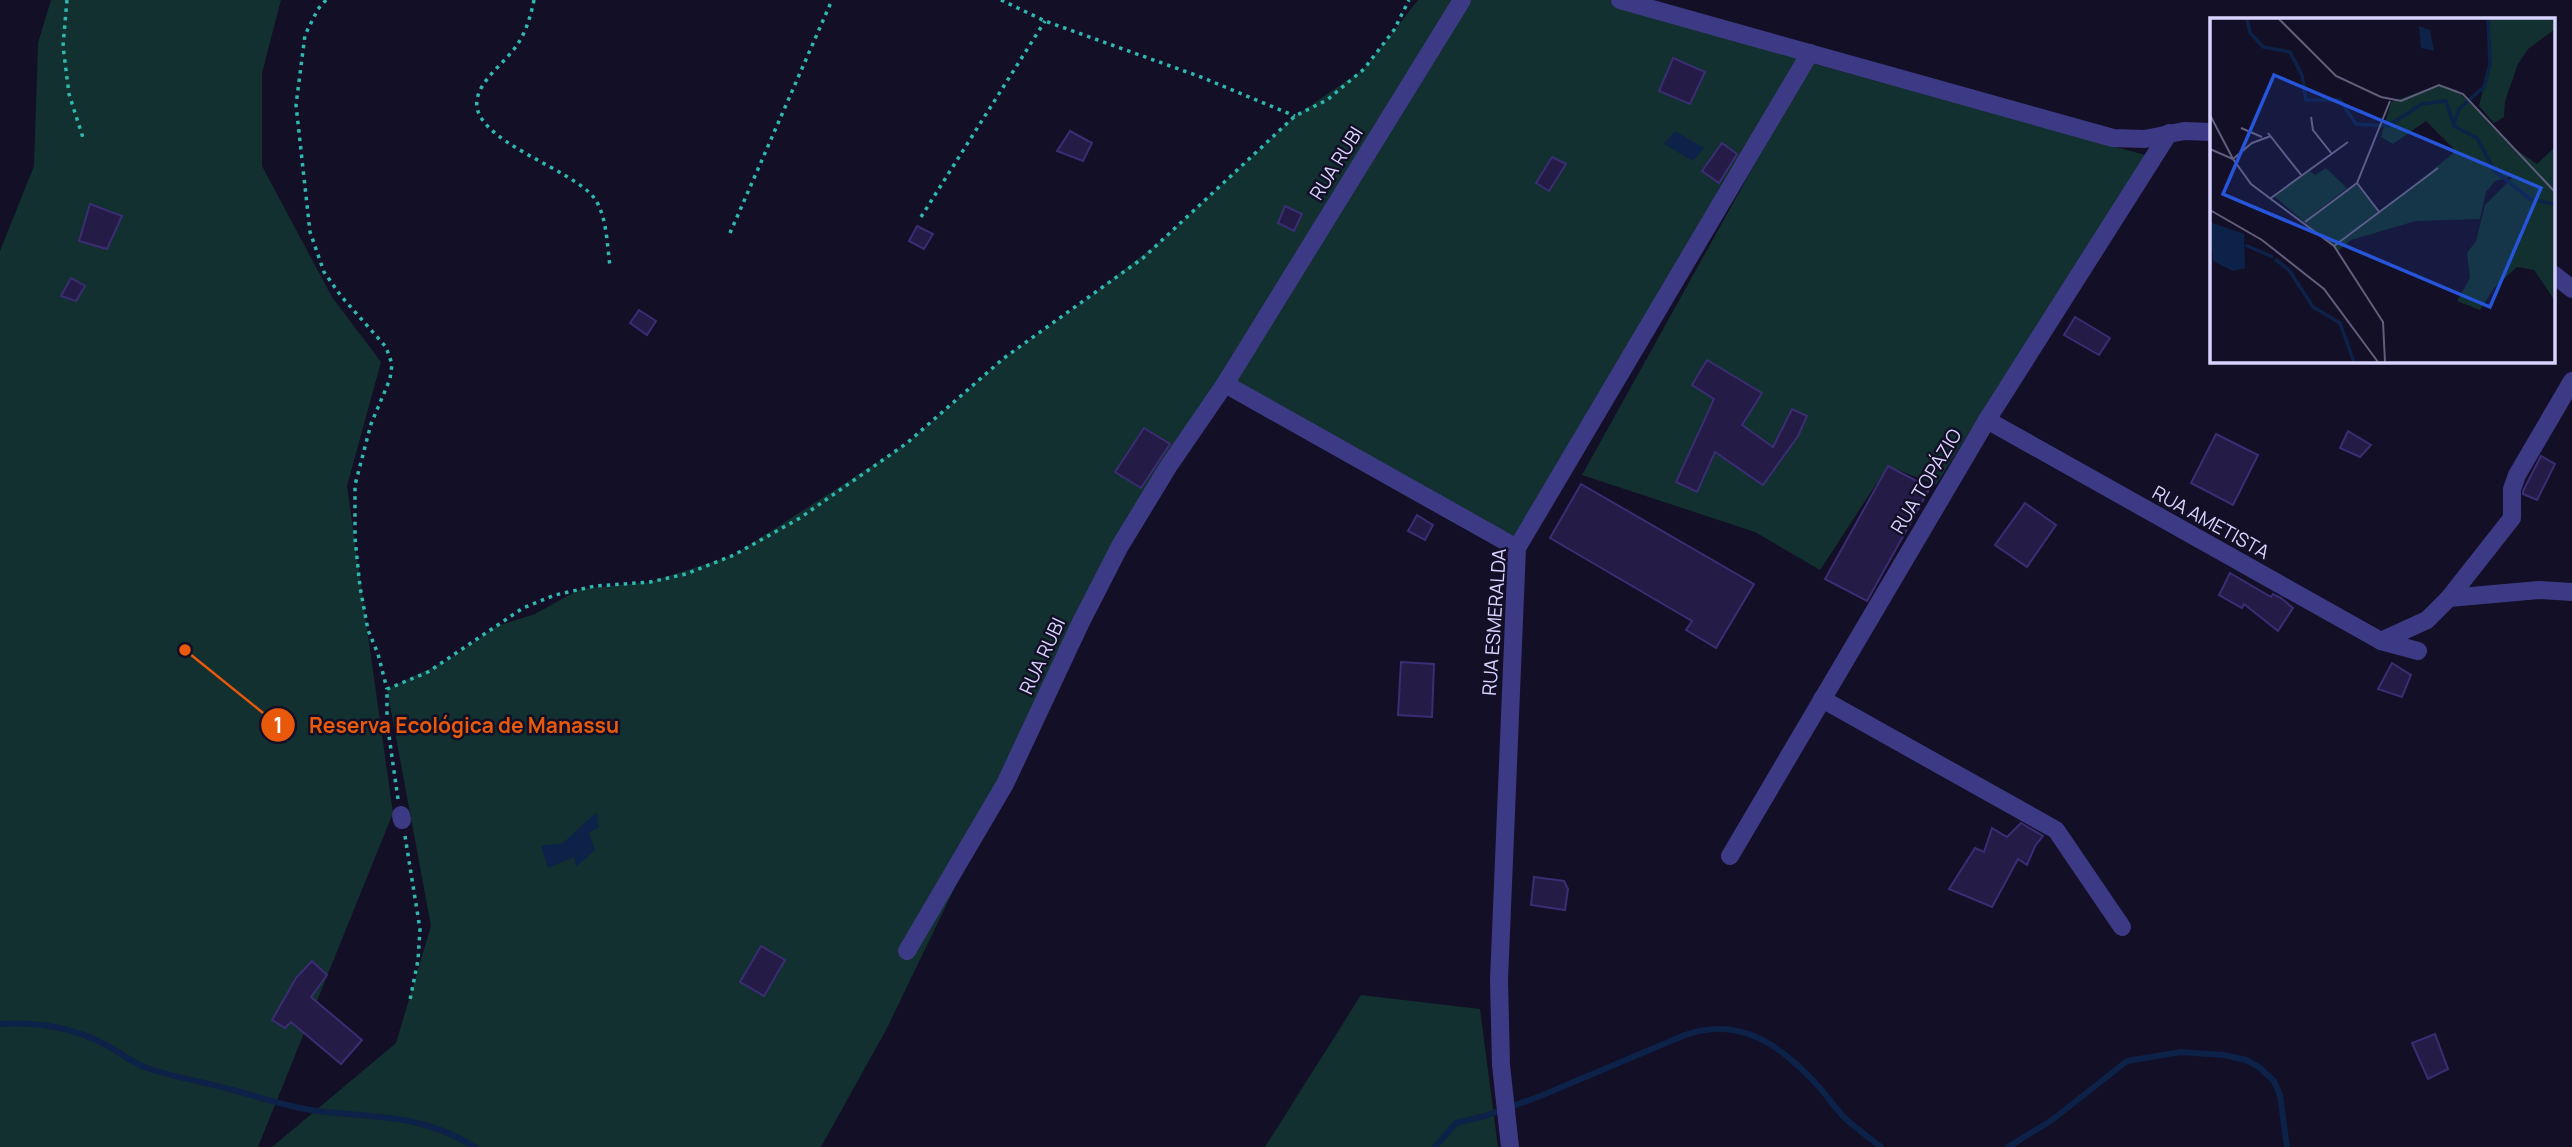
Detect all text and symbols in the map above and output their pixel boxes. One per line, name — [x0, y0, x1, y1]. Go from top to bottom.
inset map — [2210, 18, 2554, 362]
street label: RUA RUBI — [1303, 121, 1369, 205]
street label: RUA TOPÁZIO — [1884, 423, 1968, 538]
street label: RUA AMETISTA — [2148, 479, 2274, 565]
street label: RUA ESMERALDA — [1476, 547, 1512, 697]
street label: RUA RUBI — [1013, 613, 1071, 699]
callout: Reserva Ecológica de Manassu — [260, 704, 633, 746]
text: 1 — [273, 711, 283, 739]
text: Reserva Ecológica de Manassu — [309, 711, 619, 739]

